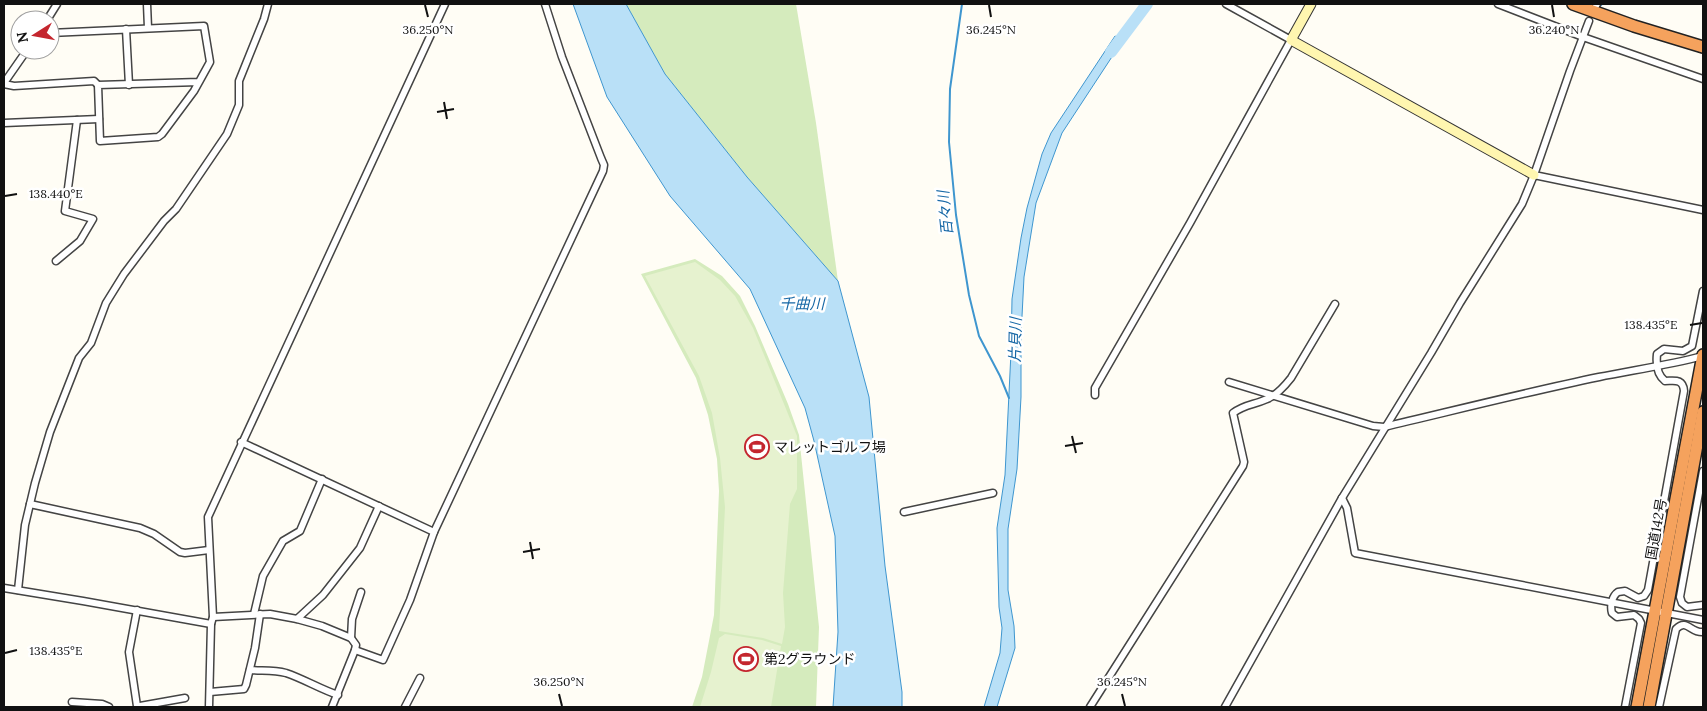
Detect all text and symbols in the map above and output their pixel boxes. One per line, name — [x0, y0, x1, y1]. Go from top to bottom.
north arrow — [10, 10, 60, 60]
text: 36.250°N — [402, 22, 454, 37]
text: 36.245°N — [966, 22, 1016, 37]
text: 36.240°N — [1529, 22, 1579, 37]
text: N — [12, 30, 32, 45]
text: 138.440°E — [29, 186, 83, 201]
water label: 百々川 — [933, 188, 957, 236]
water label: 千曲川 — [779, 294, 826, 313]
water label: 片貝川 — [1005, 315, 1025, 363]
text: 138.435°E — [1625, 317, 1677, 332]
sports icon: マレットゴルフ場 — [744, 434, 770, 460]
place label: マレットゴルフ場 — [774, 438, 886, 456]
street label: 国道142号 — [1642, 497, 1670, 561]
text: 138.435°E — [30, 643, 82, 658]
sports icon: 第2グラウンド — [733, 646, 759, 672]
place label: 第2グラウンド — [764, 650, 856, 668]
text: 36.250°N — [533, 674, 585, 689]
text: 36.245°N — [1097, 674, 1147, 689]

